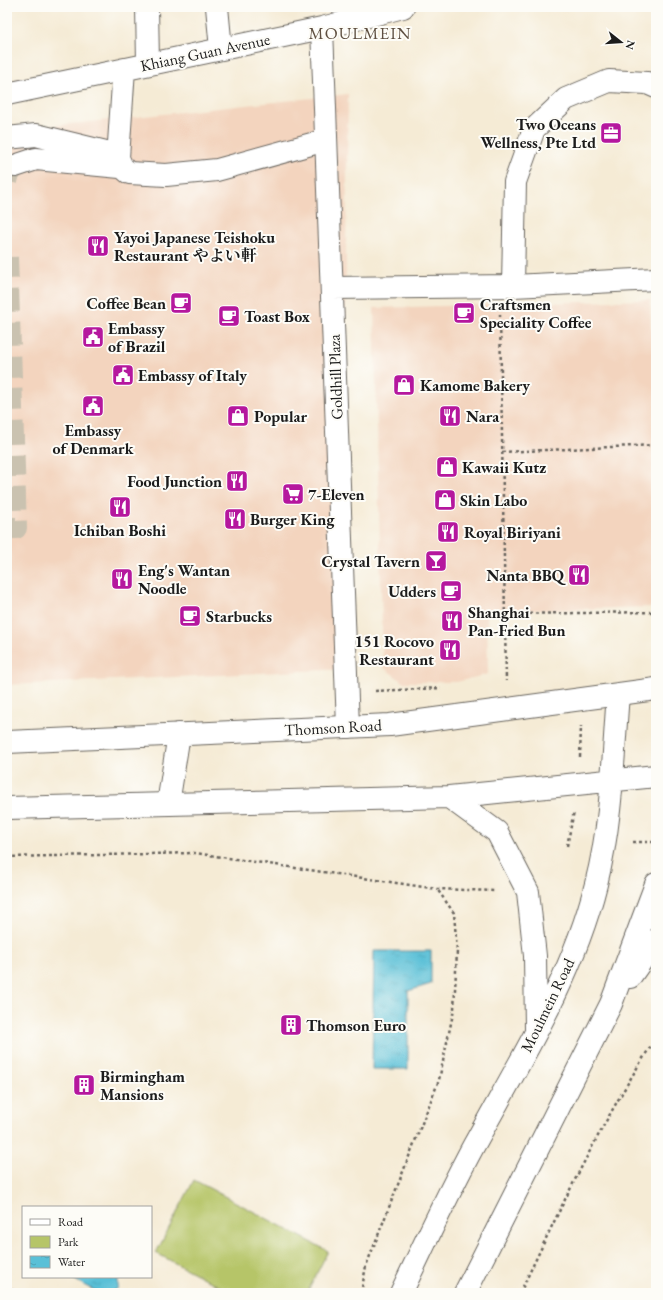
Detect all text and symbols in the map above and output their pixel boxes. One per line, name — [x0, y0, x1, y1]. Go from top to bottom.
district label: MOULMEIN — [309, 22, 411, 44]
north arrow — [601, 22, 641, 62]
street label: Khiang Guan Avenue — [138, 28, 272, 76]
text: N — [623, 39, 639, 51]
place label: Two Oceans Wellness, Pte Ltd — [480, 114, 596, 153]
office icon: Two Oceans Wellness, Pte Ltd — [598, 120, 624, 146]
place label: Yayoi Japanese Teishoku Restaurant やよい軒 — [114, 227, 275, 266]
restaurant icon: Yayoi Japanese Teishoku Restaurant やよい軒 — [85, 233, 111, 259]
cafe icon: Coffee Bean — [168, 290, 194, 316]
place label: Coffee Bean — [87, 293, 166, 314]
place label: Craftsmen Speciality Coffee — [480, 294, 592, 333]
cafe icon: Craftsmen Speciality Coffee — [451, 300, 477, 326]
cafe icon: Toast Box — [216, 303, 242, 329]
place label: Toast Box — [244, 306, 310, 327]
place label: Embassy of Brazil — [108, 318, 166, 357]
public building icon: Embassy of Brazil — [80, 324, 106, 350]
street label: Goldhill Plaza — [323, 333, 347, 420]
public building icon: Embassy of Italy — [110, 362, 136, 388]
place label: Embassy of Italy — [138, 365, 247, 386]
shop icon: Kamome Bakery — [391, 372, 417, 398]
place label: Kamome Bakery — [420, 375, 530, 396]
public building icon: Embassy of Denmark — [80, 393, 106, 419]
shop icon: Popular — [225, 403, 251, 429]
restaurant icon: Nara — [437, 403, 463, 429]
place label: Popular — [254, 406, 307, 427]
place label: Nara — [466, 406, 500, 427]
place label: Embassy of Denmark — [53, 420, 134, 459]
shop icon: Kawaii Kutz — [434, 454, 460, 480]
place label: Kawaii Kutz — [462, 457, 546, 478]
restaurant icon: Food Junction — [224, 468, 250, 494]
place label: Food Junction — [127, 471, 222, 492]
supermarket icon: 7-Eleven — [280, 481, 306, 507]
place label: 7-Eleven — [308, 484, 365, 505]
shop icon: Skin Labo — [432, 487, 458, 513]
place label: Skin Labo — [460, 490, 527, 511]
restaurant icon: Ichiban Boshi — [107, 494, 133, 520]
restaurant icon: Burger King — [222, 506, 248, 532]
place label: Burger King — [250, 509, 335, 530]
restaurant icon: Royal Biriyani — [435, 519, 461, 545]
place label: Ichiban Boshi — [74, 520, 166, 541]
place label: Royal Biriyani — [464, 522, 561, 543]
bar icon: Crystal Tavern — [423, 548, 449, 574]
place label: Crystal Tavern — [321, 551, 420, 572]
place label: Eng's Wantan Noodle — [138, 560, 230, 599]
restaurant icon: Nanta BBQ — [566, 562, 592, 588]
place label: Nanta BBQ — [487, 565, 567, 586]
restaurant icon: Eng's Wantan Noodle — [109, 566, 135, 592]
cafe icon: Udders — [438, 578, 464, 604]
place label: Udders — [388, 581, 436, 602]
place label: Shanghai Pan-Fried Bun — [468, 602, 565, 641]
cafe icon: Starbucks — [177, 603, 203, 629]
place label: Starbucks — [206, 606, 272, 627]
restaurant icon: Shanghai Pan-Fried Bun — [439, 608, 465, 634]
place label: 151 Rocovo Restaurant — [355, 631, 434, 670]
restaurant icon: 151 Rocovo Restaurant — [437, 637, 463, 663]
street label: Thomson Road — [284, 714, 383, 741]
street label: Moulmein Road — [516, 954, 580, 1056]
building icon: Thomson Euro — [278, 1012, 304, 1038]
place label: Thomson Euro — [306, 1015, 406, 1036]
place label: Birmingham Mansions — [100, 1066, 185, 1105]
building icon: Birmingham Mansions — [71, 1072, 97, 1098]
legend — [22, 1206, 152, 1278]
text: Road — [58, 1214, 84, 1230]
text: Park — [58, 1234, 79, 1250]
text: Water — [58, 1254, 85, 1270]

